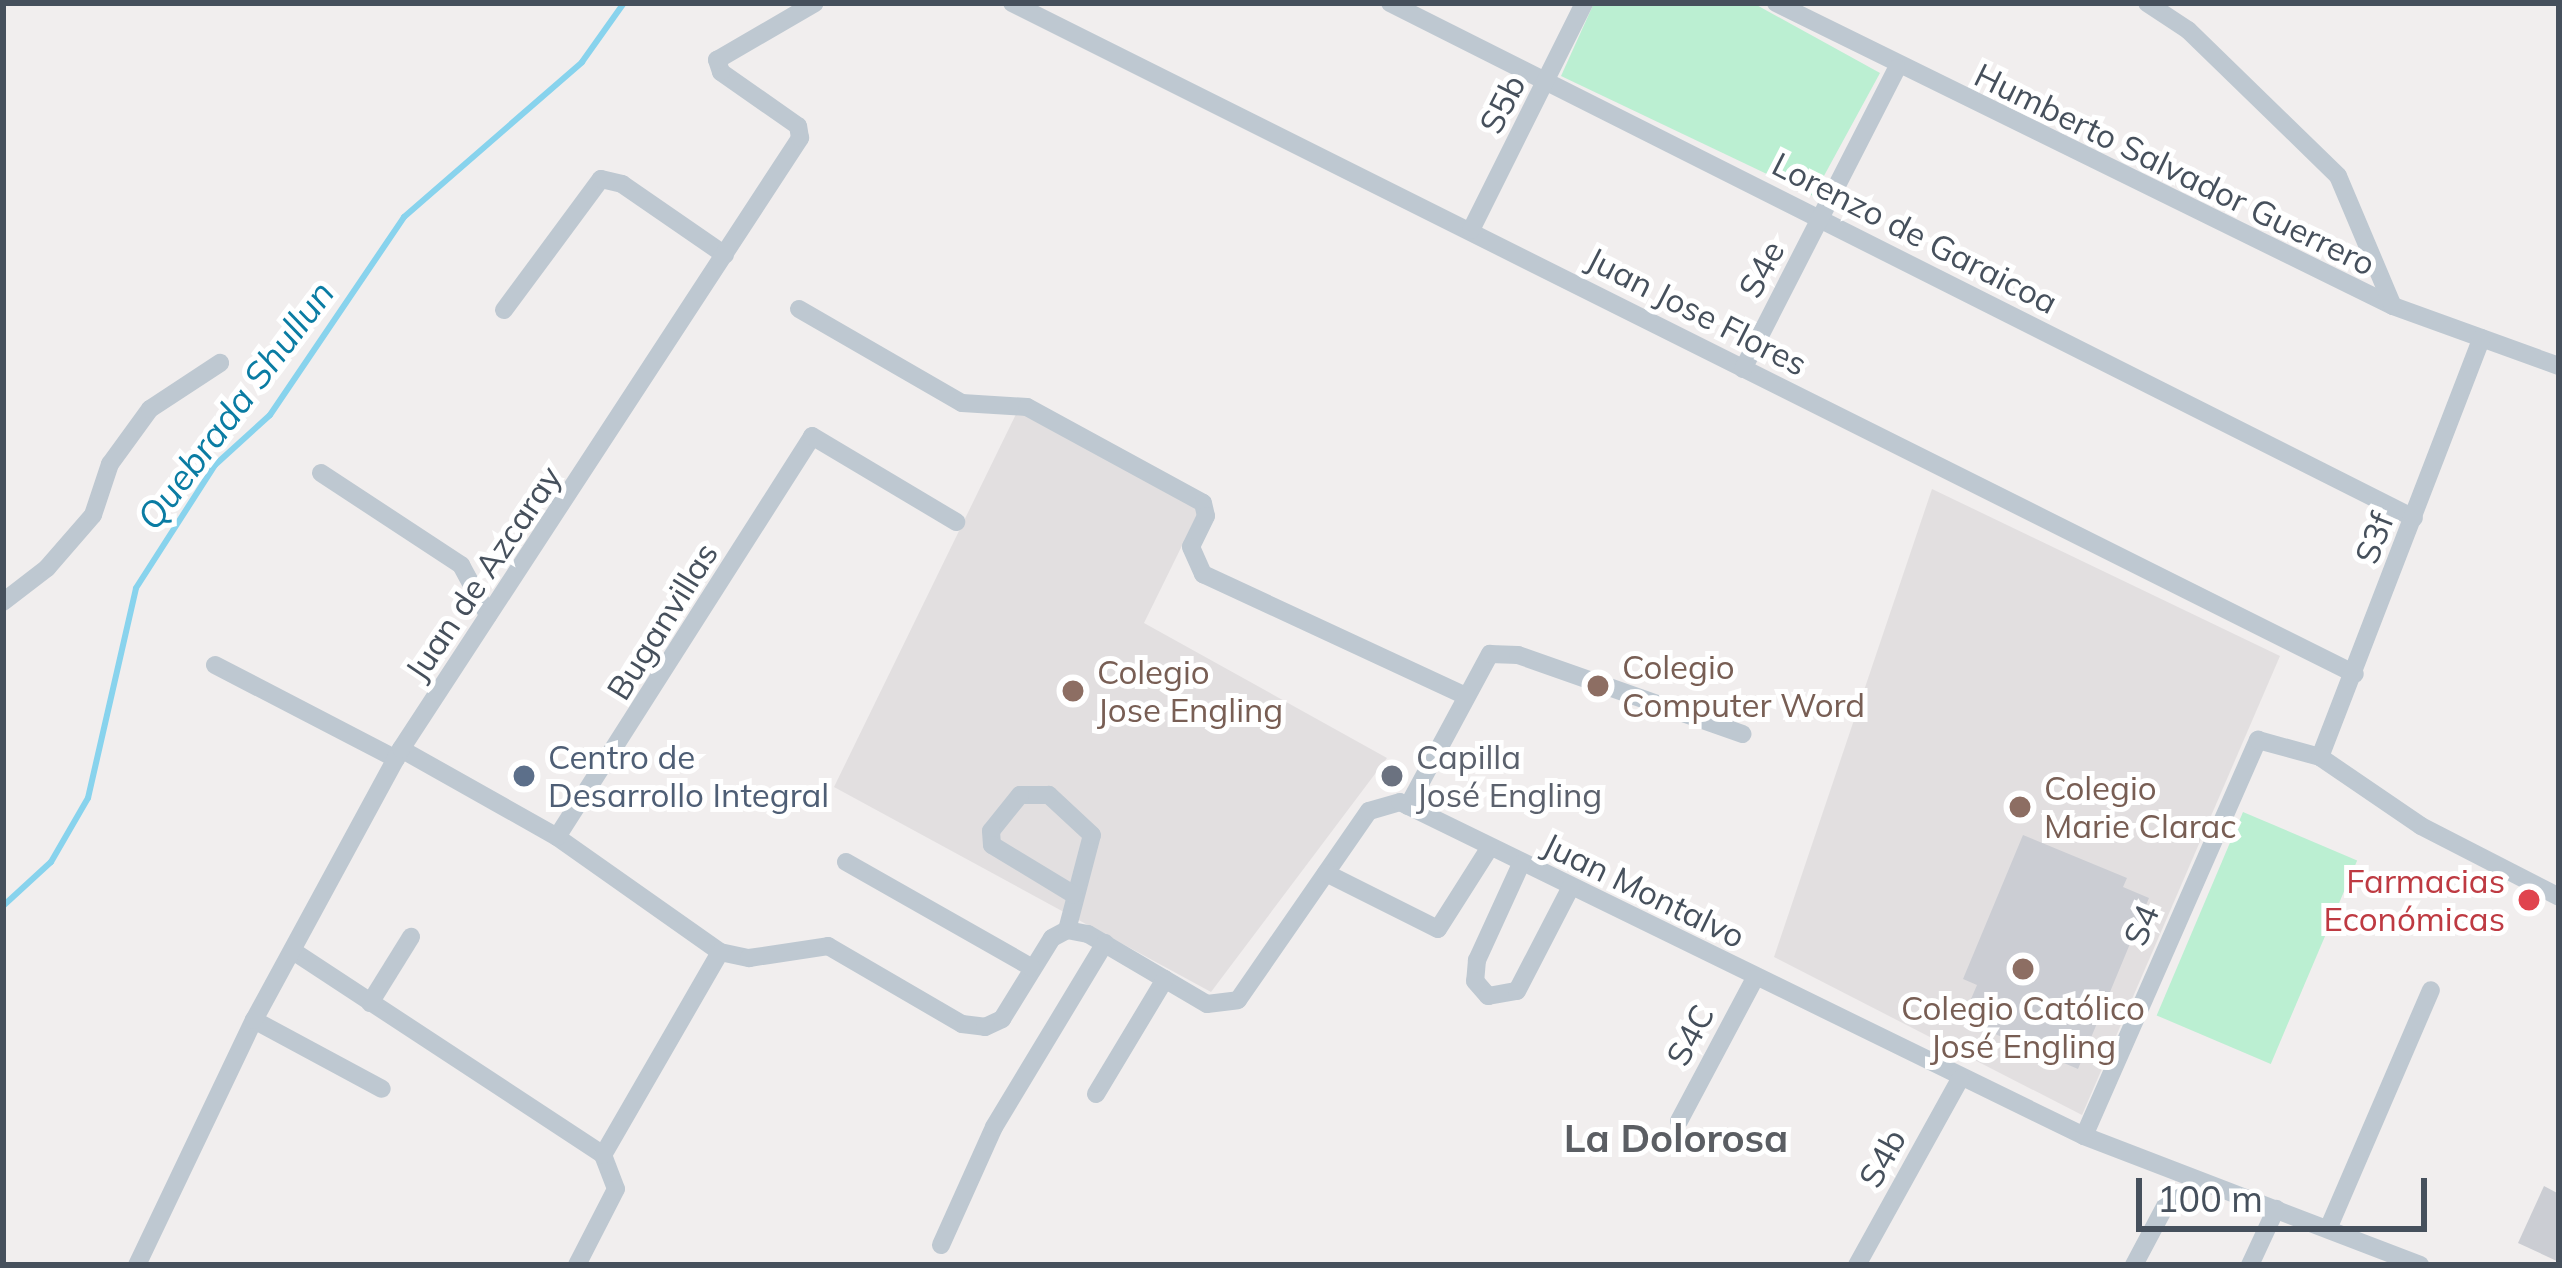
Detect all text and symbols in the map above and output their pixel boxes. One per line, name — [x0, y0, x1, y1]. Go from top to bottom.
street label: Humberto Salvador Guerrero — [1968, 55, 2382, 283]
street label: S5b — [1471, 68, 1533, 140]
street label: Lorenzo de Garaicoa — [1766, 144, 2064, 322]
street label: S4e — [1730, 234, 1792, 304]
street label: Juan Jose Flores — [1580, 239, 1814, 383]
water label: Quebrada Shullun — [127, 272, 343, 538]
street label: Juan de Azcaray — [397, 458, 569, 688]
street label: S3f — [2346, 507, 2402, 569]
street label: Buganvillas — [598, 535, 726, 707]
place label: Colegio Computer Word — [1622, 647, 1865, 725]
place label: Colegio Jose Engling — [1097, 652, 1283, 730]
marker: Colegio Computer Word — [1585, 673, 1611, 699]
marker: Colegio Jose Engling — [1060, 678, 1086, 704]
place label: Centro de Desarrollo Integral — [548, 737, 829, 815]
place label: Capilla José Engling — [1416, 737, 1602, 815]
marker: Centro de Desarrollo Integral — [511, 763, 537, 789]
marker: Capilla José Engling — [1379, 763, 1405, 789]
place label: Colegio Marie Clarac — [2044, 768, 2237, 846]
marker: Colegio Marie Clarac — [2007, 794, 2033, 820]
street label: Juan Montalvo — [1537, 824, 1751, 956]
place label: Farmacias Económicas — [2324, 861, 2505, 939]
marker: Farmacias Económicas — [2516, 887, 2542, 913]
street label: S4 — [2115, 899, 2167, 951]
marker: Colegio Católico José Engling — [2010, 956, 2036, 982]
place label: Colegio Católico José Engling — [1901, 988, 2145, 1066]
street label: S4C — [1658, 998, 1722, 1072]
district label: La Dolorosa — [1564, 1115, 1788, 1161]
street label: S4b — [1850, 1122, 1914, 1194]
scale bar — [2142, 1154, 2433, 1228]
text: 100 m — [2157, 1176, 2263, 1221]

